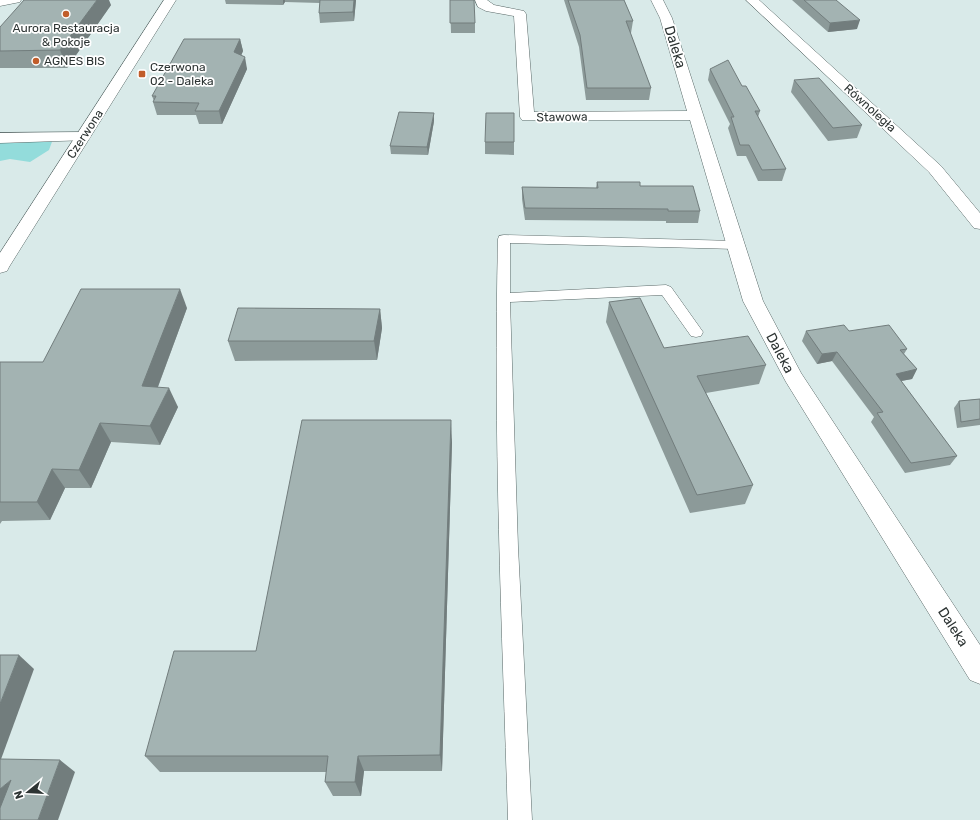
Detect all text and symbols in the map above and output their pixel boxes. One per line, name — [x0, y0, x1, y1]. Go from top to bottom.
marker: Aurora Restauracja & Pokoje — [61, 9, 71, 19]
place label: Aurora Restauracja & Pokoje — [12, 21, 120, 49]
street label: Daleka — [661, 24, 689, 70]
place label: AGNES BIS — [44, 54, 105, 68]
marker: AGNES BIS — [31, 56, 41, 66]
place label: Czerwona 02 - Daleka — [150, 60, 214, 88]
marker: Czerwona 02 - Daleka — [137, 69, 147, 79]
street label: Równoległa — [841, 81, 899, 135]
street label: Czerwona — [64, 107, 106, 161]
street label: Stawowa — [536, 110, 588, 124]
street label: Daleka — [762, 330, 798, 376]
street label: Daleka — [934, 604, 972, 650]
north arrow — [8, 772, 48, 812]
text: N — [12, 789, 26, 801]

